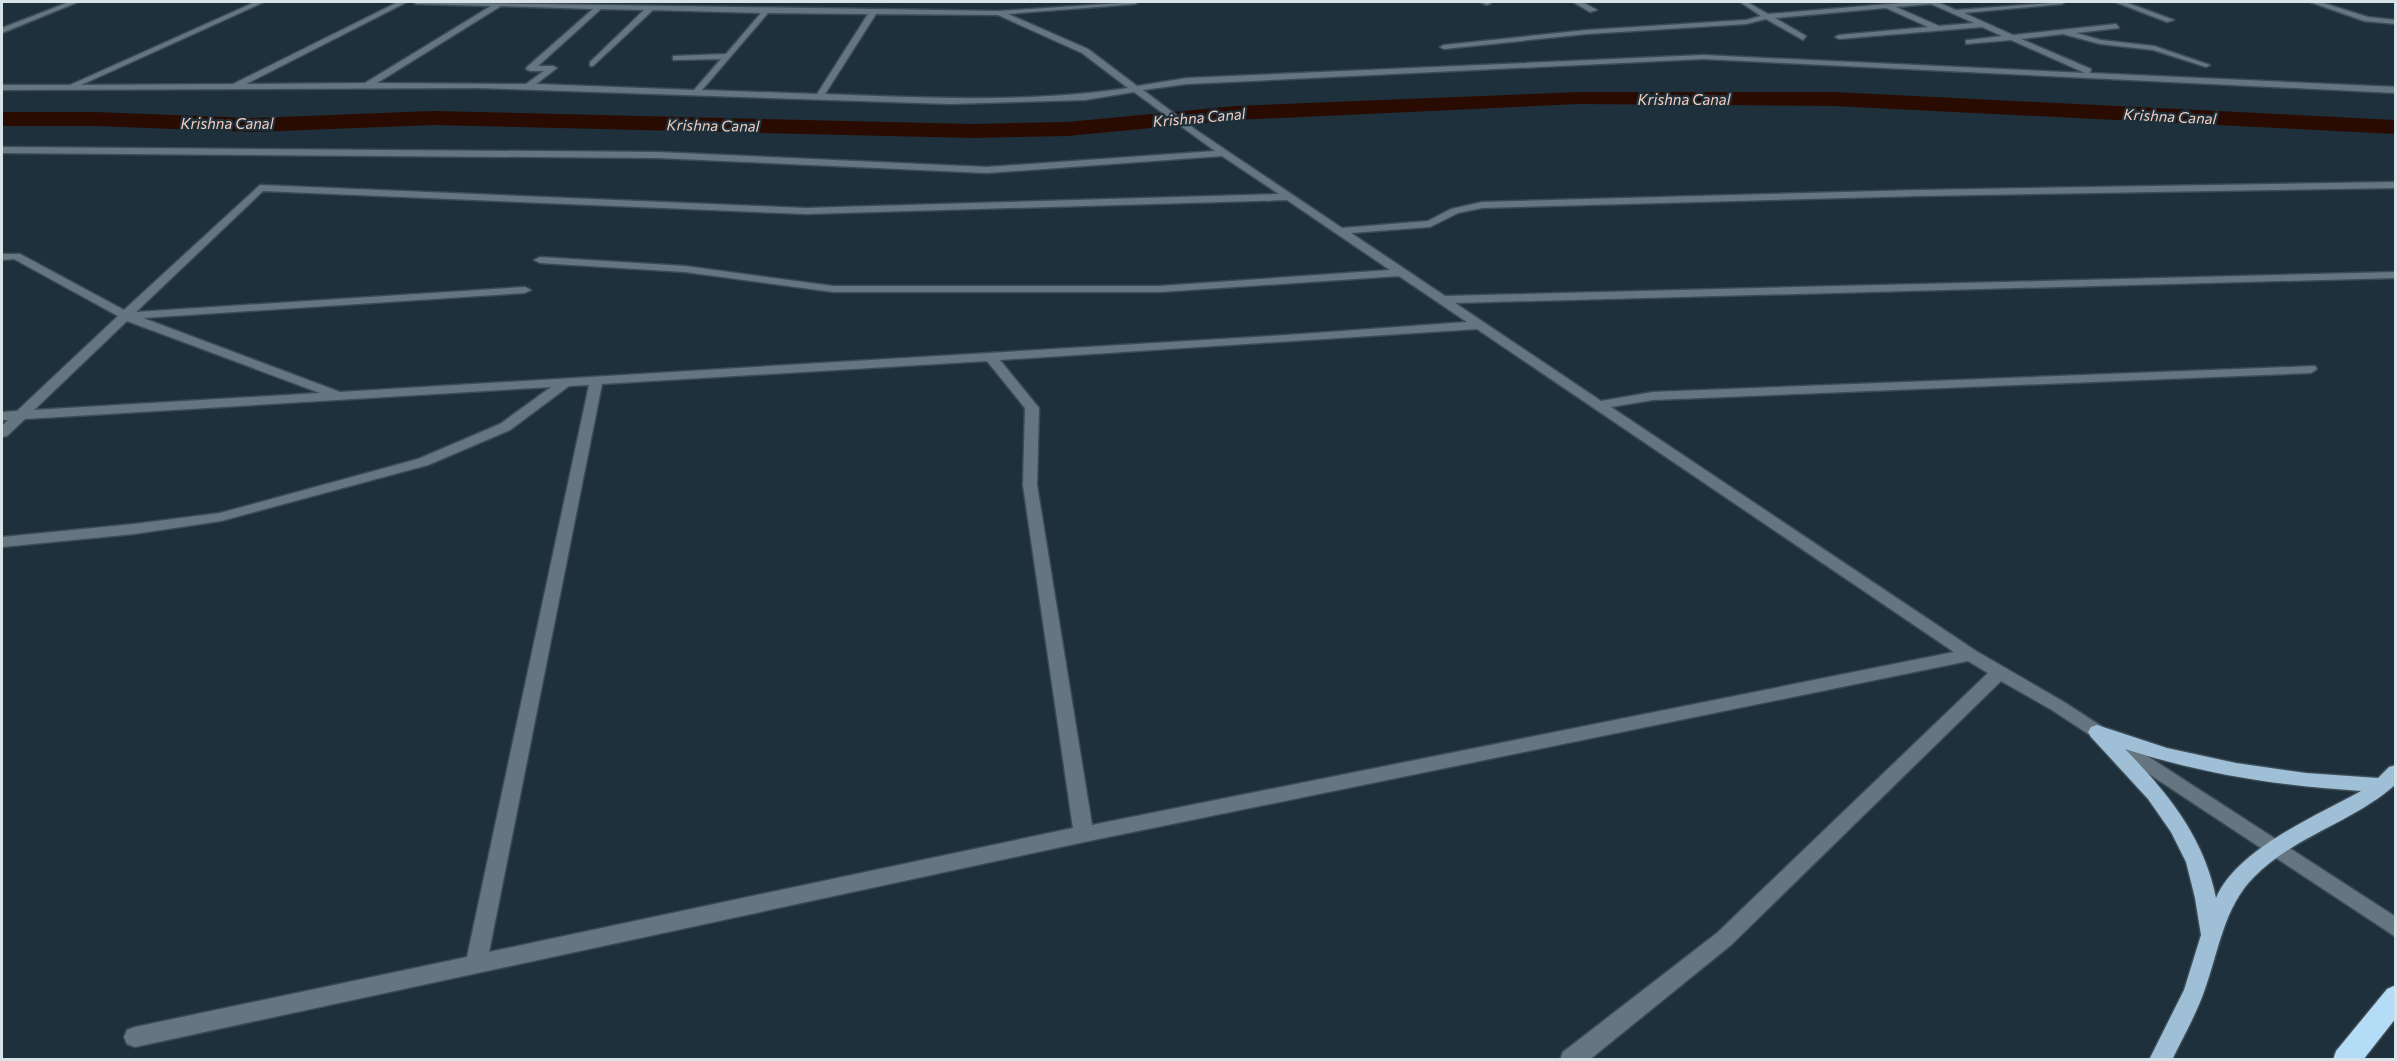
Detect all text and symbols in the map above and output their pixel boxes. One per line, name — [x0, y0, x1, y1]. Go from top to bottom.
water label: Krishna Canal — [1637, 90, 1732, 108]
water label: Krishna Canal — [1152, 104, 1247, 130]
water label: Krishna Canal — [2123, 105, 2218, 127]
water label: Krishna Canal — [180, 114, 275, 132]
water label: Krishna Canal — [666, 115, 761, 135]

